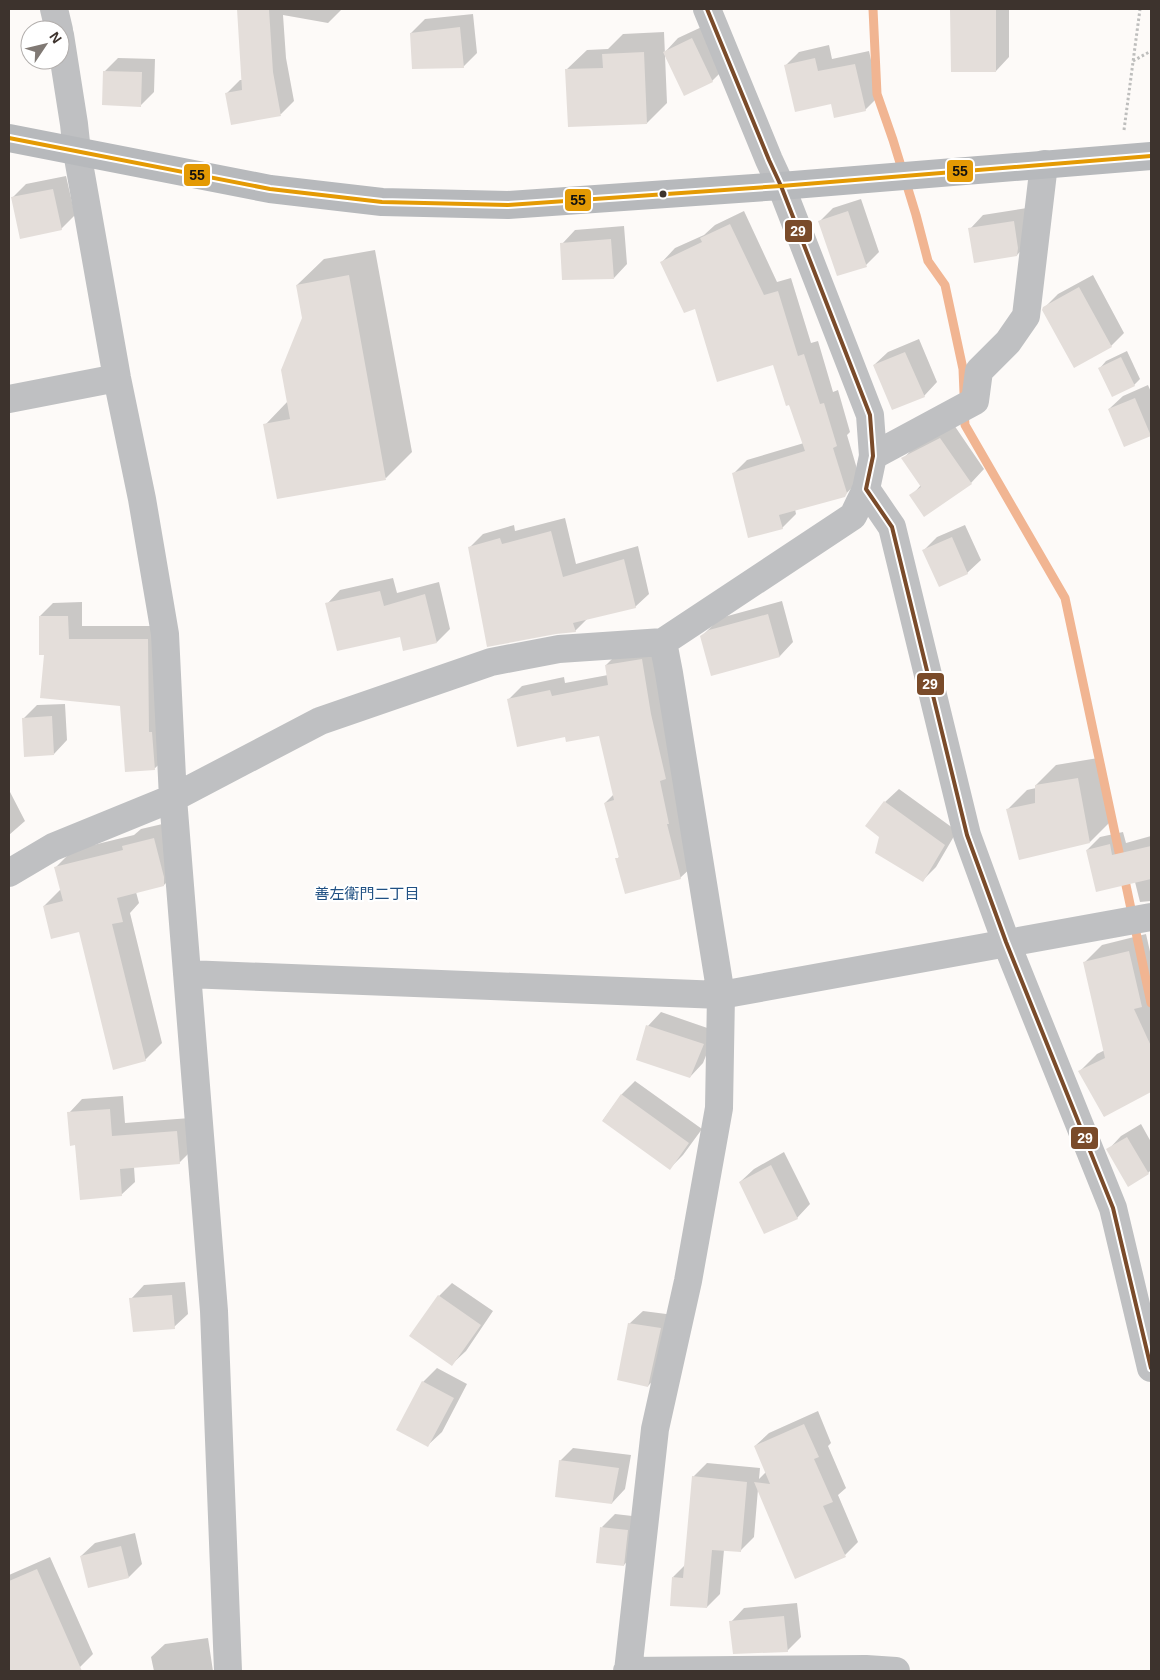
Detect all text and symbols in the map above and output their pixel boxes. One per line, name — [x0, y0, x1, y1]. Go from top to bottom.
north arrow — [20, 20, 70, 70]
text: N — [46, 29, 65, 46]
line badge: 55 — [946, 159, 974, 183]
line badge: 55 — [183, 163, 211, 187]
text: 55 — [952, 163, 968, 179]
text: 55 — [189, 167, 205, 183]
line badge: 55 — [564, 188, 592, 212]
unlabelled marker — [658, 189, 668, 199]
text: 55 — [570, 192, 586, 208]
line badge: 29 — [784, 219, 813, 243]
text: 29 — [790, 223, 806, 239]
line badge: 29 — [916, 672, 945, 696]
text: 29 — [922, 676, 938, 692]
district label: 善左衛門二丁目 — [314, 885, 420, 902]
line badge: 29 — [1070, 1126, 1099, 1150]
text: 29 — [1077, 1130, 1093, 1146]

